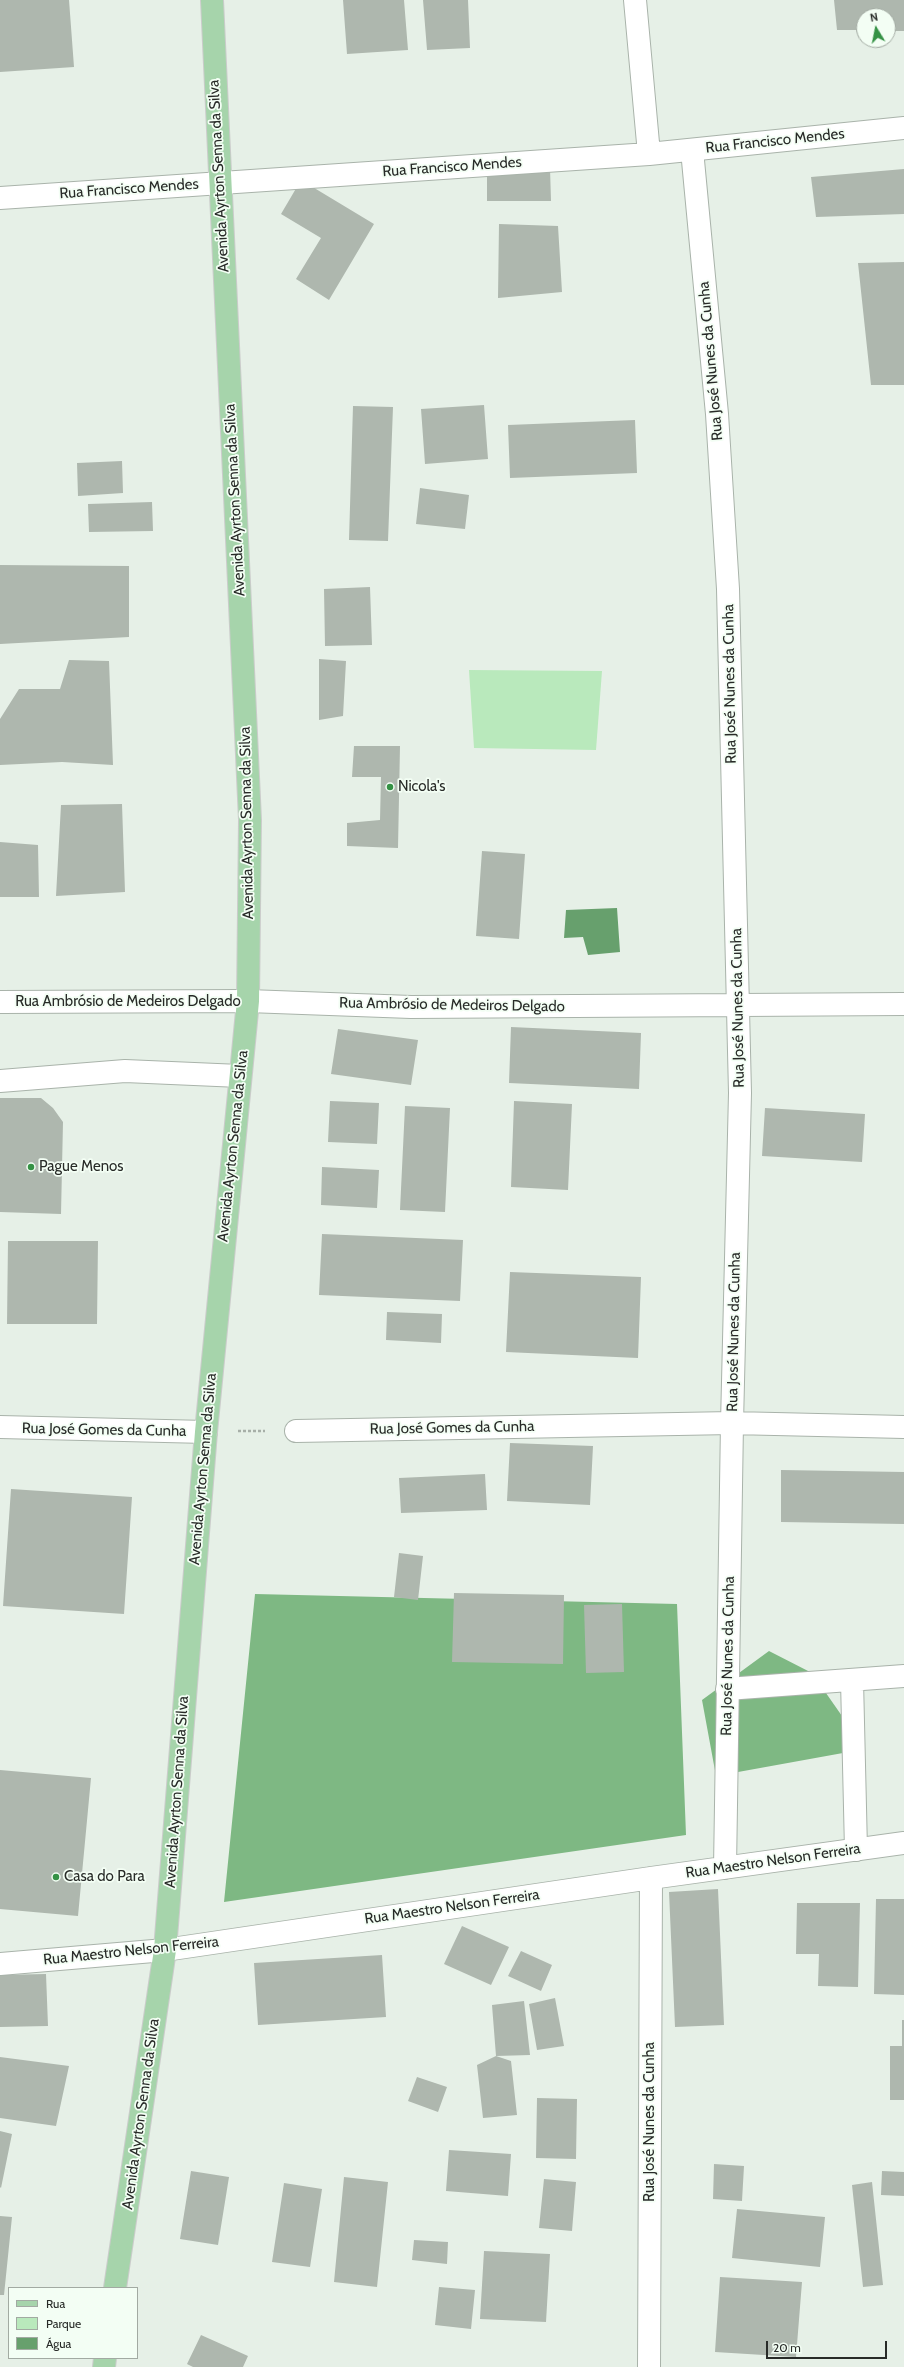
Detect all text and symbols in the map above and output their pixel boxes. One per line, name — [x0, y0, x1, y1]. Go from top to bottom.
north arrow — [856, 8, 896, 48]
text: N — [869, 10, 879, 25]
street label: Avenida Ayrton Senna da Silva — [205, 79, 233, 273]
street label: Rua Francisco Mendes — [705, 125, 845, 157]
street label: Rua Francisco Mendes — [382, 153, 522, 181]
street label: Rua Francisco Mendes — [59, 175, 199, 203]
street label: Rua José Nunes da Cunha — [695, 281, 727, 441]
street label: Avenida Ayrton Senna da Silva — [221, 403, 249, 597]
street label: Rua José Nunes da Cunha — [720, 604, 740, 764]
street label: Avenida Ayrton Senna da Silva — [236, 727, 258, 919]
place label: Nicola's — [398, 778, 446, 796]
marker: Nicola's — [385, 782, 395, 792]
street label: Rua José Nunes da Cunha — [728, 928, 748, 1088]
street label: Rua Ambrósio de Medeiros Delgado — [15, 993, 241, 1011]
street label: Rua Ambrósio de Medeiros Delgado — [339, 994, 565, 1016]
street label: Avenida Ayrton Senna da Silva — [214, 1049, 252, 1243]
place label: Pague Menos — [39, 1158, 123, 1176]
marker: Pague Menos — [26, 1162, 36, 1172]
street label: Rua José Nunes da Cunha — [724, 1252, 744, 1412]
street label: Avenida Ayrton Senna da Silva — [186, 1372, 220, 1566]
street label: Rua José Gomes da Cunha — [370, 1418, 534, 1438]
street label: Rua José Gomes da Cunha — [22, 1420, 186, 1440]
street label: Rua José Nunes da Cunha — [718, 1576, 738, 1736]
street label: Avenida Ayrton Senna da Silva — [161, 1695, 193, 1889]
street label: Rua Maestro Nelson Ferreira — [684, 1840, 862, 1882]
place label: Casa do Para — [64, 1868, 145, 1886]
marker: Casa do Para — [51, 1872, 61, 1882]
street label: Rua Maestro Nelson Ferreira — [363, 1886, 541, 1928]
street label: Rua Maestro Nelson Ferreira — [42, 1933, 220, 1969]
street label: Avenida Ayrton Senna da Silva — [119, 2017, 163, 2211]
street label: Rua José Nunes da Cunha — [641, 2042, 659, 2202]
legend — [8, 2287, 138, 2359]
text: Rua — [46, 2296, 65, 2311]
text: Parque — [46, 2316, 81, 2331]
scale bar — [768, 2333, 889, 2359]
text: Água — [46, 2336, 71, 2351]
text: 20 m — [773, 2340, 801, 2355]

